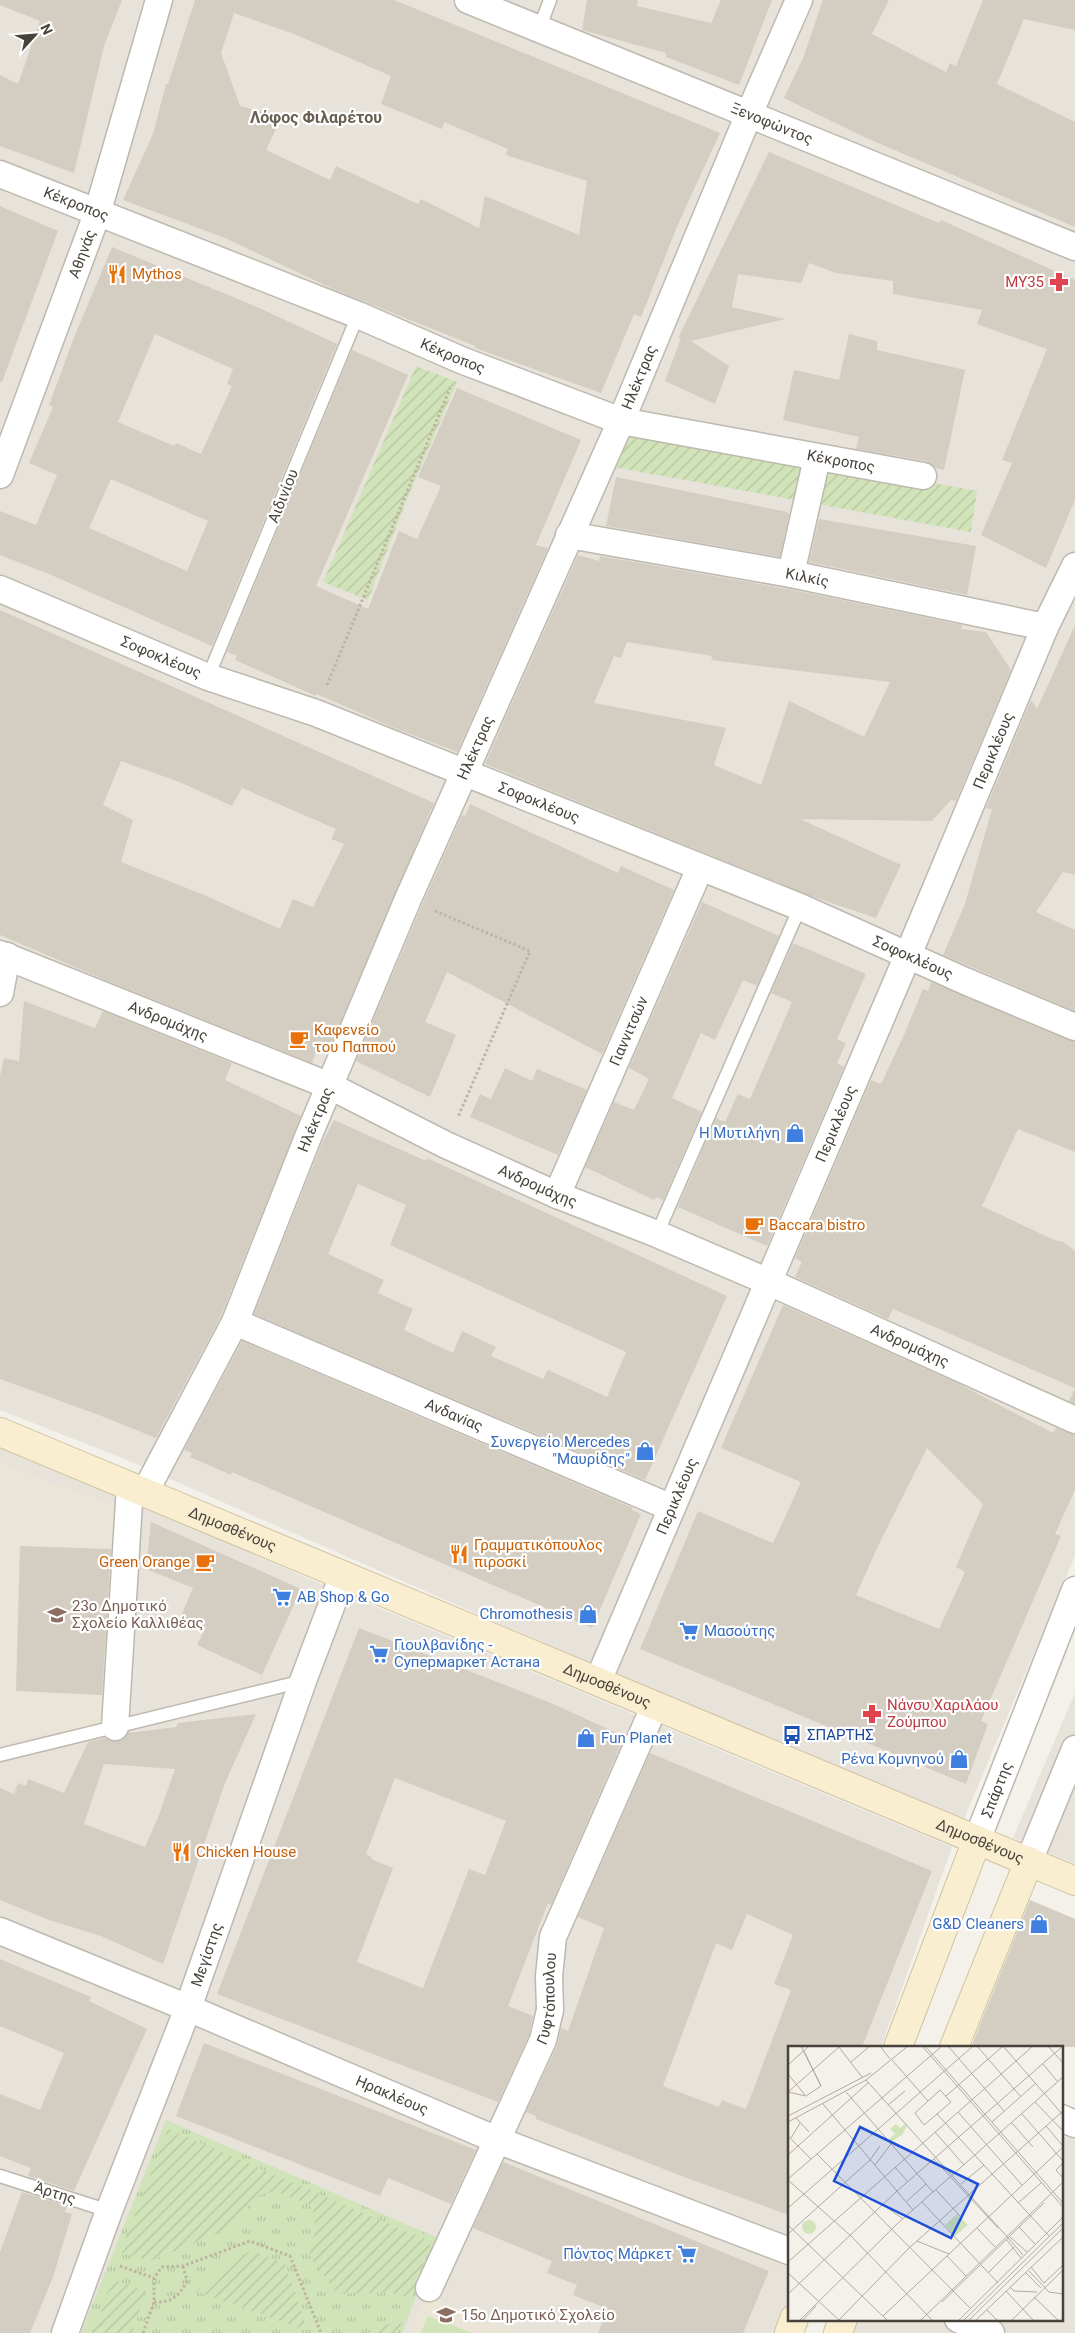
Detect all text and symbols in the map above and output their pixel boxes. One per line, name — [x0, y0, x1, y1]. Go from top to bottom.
north arrow — [10, 10, 60, 60]
text: N — [37, 21, 56, 37]
street label: Ξενοφώντος — [728, 99, 815, 148]
district label: Λόφος Φιλαρέτου — [250, 108, 382, 127]
street label: Κέκροπος — [41, 183, 111, 225]
street label: Αθηνάς — [65, 227, 99, 281]
restaurant icon: Mythos — [106, 263, 128, 285]
place label: Mythos — [132, 265, 182, 283]
pharmacy icon: MY35 — [1048, 271, 1070, 293]
place label: MY35 — [1005, 273, 1044, 291]
street label: Κέκροπος — [418, 334, 488, 377]
street label: Ηλέκτρας — [618, 342, 661, 412]
street label: Κέκροπος — [806, 446, 876, 476]
street label: Αιδινίου — [264, 466, 302, 526]
street label: Κιλκίς — [784, 564, 831, 591]
street label: Σοφοκλέους — [118, 632, 204, 682]
street label: Περικλέους — [969, 709, 1017, 792]
street label: Ηλέκτρας — [453, 713, 498, 783]
street label: Σοφοκλέους — [496, 778, 582, 827]
street label: Σοφοκλέους — [870, 932, 956, 983]
street label: Γιαννιτσών — [606, 993, 652, 1069]
street label: Ανδρομάχης — [126, 997, 210, 1045]
place label: Καφενείο του Παππού — [314, 1021, 396, 1056]
cafe icon: Καφενείο του Παππού — [288, 1028, 310, 1050]
street label: Περικλέους — [812, 1083, 860, 1165]
street label: Ηλέκτρας — [294, 1085, 337, 1155]
shop icon: Η Μυτιλήνη — [784, 1122, 806, 1144]
place label: Η Μυτιλήνη — [699, 1124, 780, 1142]
street label: Ανδρομάχης — [496, 1161, 580, 1211]
cafe icon: Baccara bistro — [743, 1214, 765, 1236]
place label: Baccara bistro — [769, 1216, 865, 1234]
street label: Ανδρομάχης — [868, 1320, 952, 1371]
street label: Ανδανiας — [422, 1395, 486, 1435]
place label: Συνεργείο Mercedes "Μαυρίδης" — [491, 1433, 630, 1468]
shop icon: Συνεργείο Mercedes "Μαυρίδης" — [634, 1440, 656, 1462]
street label: Περικλέους — [653, 1455, 701, 1537]
street label: Δημοσθένους — [186, 1503, 279, 1555]
place label: Γραμματικόπουλος πιροσκί — [474, 1536, 603, 1571]
restaurant icon: Γραμματικόπουλος πιροσκί — [448, 1543, 470, 1565]
cafe icon: Green Orange — [194, 1551, 216, 1573]
place label: Green Orange — [99, 1553, 190, 1571]
supermarket icon: AB Shop & Go — [271, 1586, 293, 1608]
place label: AB Shop & Go — [297, 1588, 390, 1606]
place label: 23ο Δημοτικό Σχολείο Καλλιθέας — [72, 1597, 203, 1632]
shop icon: Chromothesis — [577, 1603, 599, 1625]
school or university icon: 23ο Δημοτικό Σχολείο Καλλιθέας — [46, 1604, 68, 1626]
place label: Chromothesis — [480, 1605, 573, 1623]
supermarket icon: Μασούτης — [678, 1620, 700, 1642]
place label: Μασούτης — [704, 1622, 775, 1640]
place label: Γιουλβανίδης - Супермаркет Астана — [394, 1636, 540, 1671]
supermarket icon: Γιουλβανίδης - Супермаркет Астана — [368, 1643, 390, 1665]
street label: Δημοσθένους — [561, 1659, 654, 1712]
place label: Νάνσυ Χαριλάου Ζούμπου — [887, 1696, 998, 1731]
pharmacy icon: Νάνσυ Χαριλάου Ζούμπου — [861, 1703, 883, 1725]
bus stop icon: ΣΠΑΡΤΗΣ — [781, 1724, 803, 1746]
place label: ΣΠΑΡΤΗΣ — [807, 1726, 874, 1744]
shop icon: Fun Planet — [575, 1727, 597, 1749]
place label: Fun Planet — [601, 1729, 672, 1747]
shop icon: Ρένα Κομνηνού — [948, 1748, 970, 1770]
place label: Ρένα Κομνηνού — [841, 1750, 944, 1768]
street label: Σπάρτης — [978, 1759, 1016, 1820]
street label: Δημοσθένους — [933, 1815, 1026, 1868]
restaurant icon: Chicken House — [170, 1841, 192, 1863]
place label: Chicken House — [196, 1843, 296, 1861]
shop icon: G&D Cleaners — [1028, 1913, 1050, 1935]
place label: G&D Cleaners — [932, 1915, 1024, 1933]
street label: Μεγίστης — [187, 1920, 226, 1989]
street label: Γυφτόπουλου — [533, 1952, 560, 2048]
inset map — [788, 2046, 1062, 2320]
street label: Ηρακλέους — [353, 2072, 431, 2119]
street label: Άρτης — [32, 2178, 78, 2208]
supermarket icon: Πόντος Μάρκετ — [676, 2243, 698, 2265]
place label: Πόντος Μάρκετ — [563, 2245, 672, 2263]
school or university icon: 15ο Δημοτικό Σχολείο — [435, 2304, 457, 2326]
place label: 15ο Δημοτικό Σχολείο — [461, 2306, 615, 2324]

